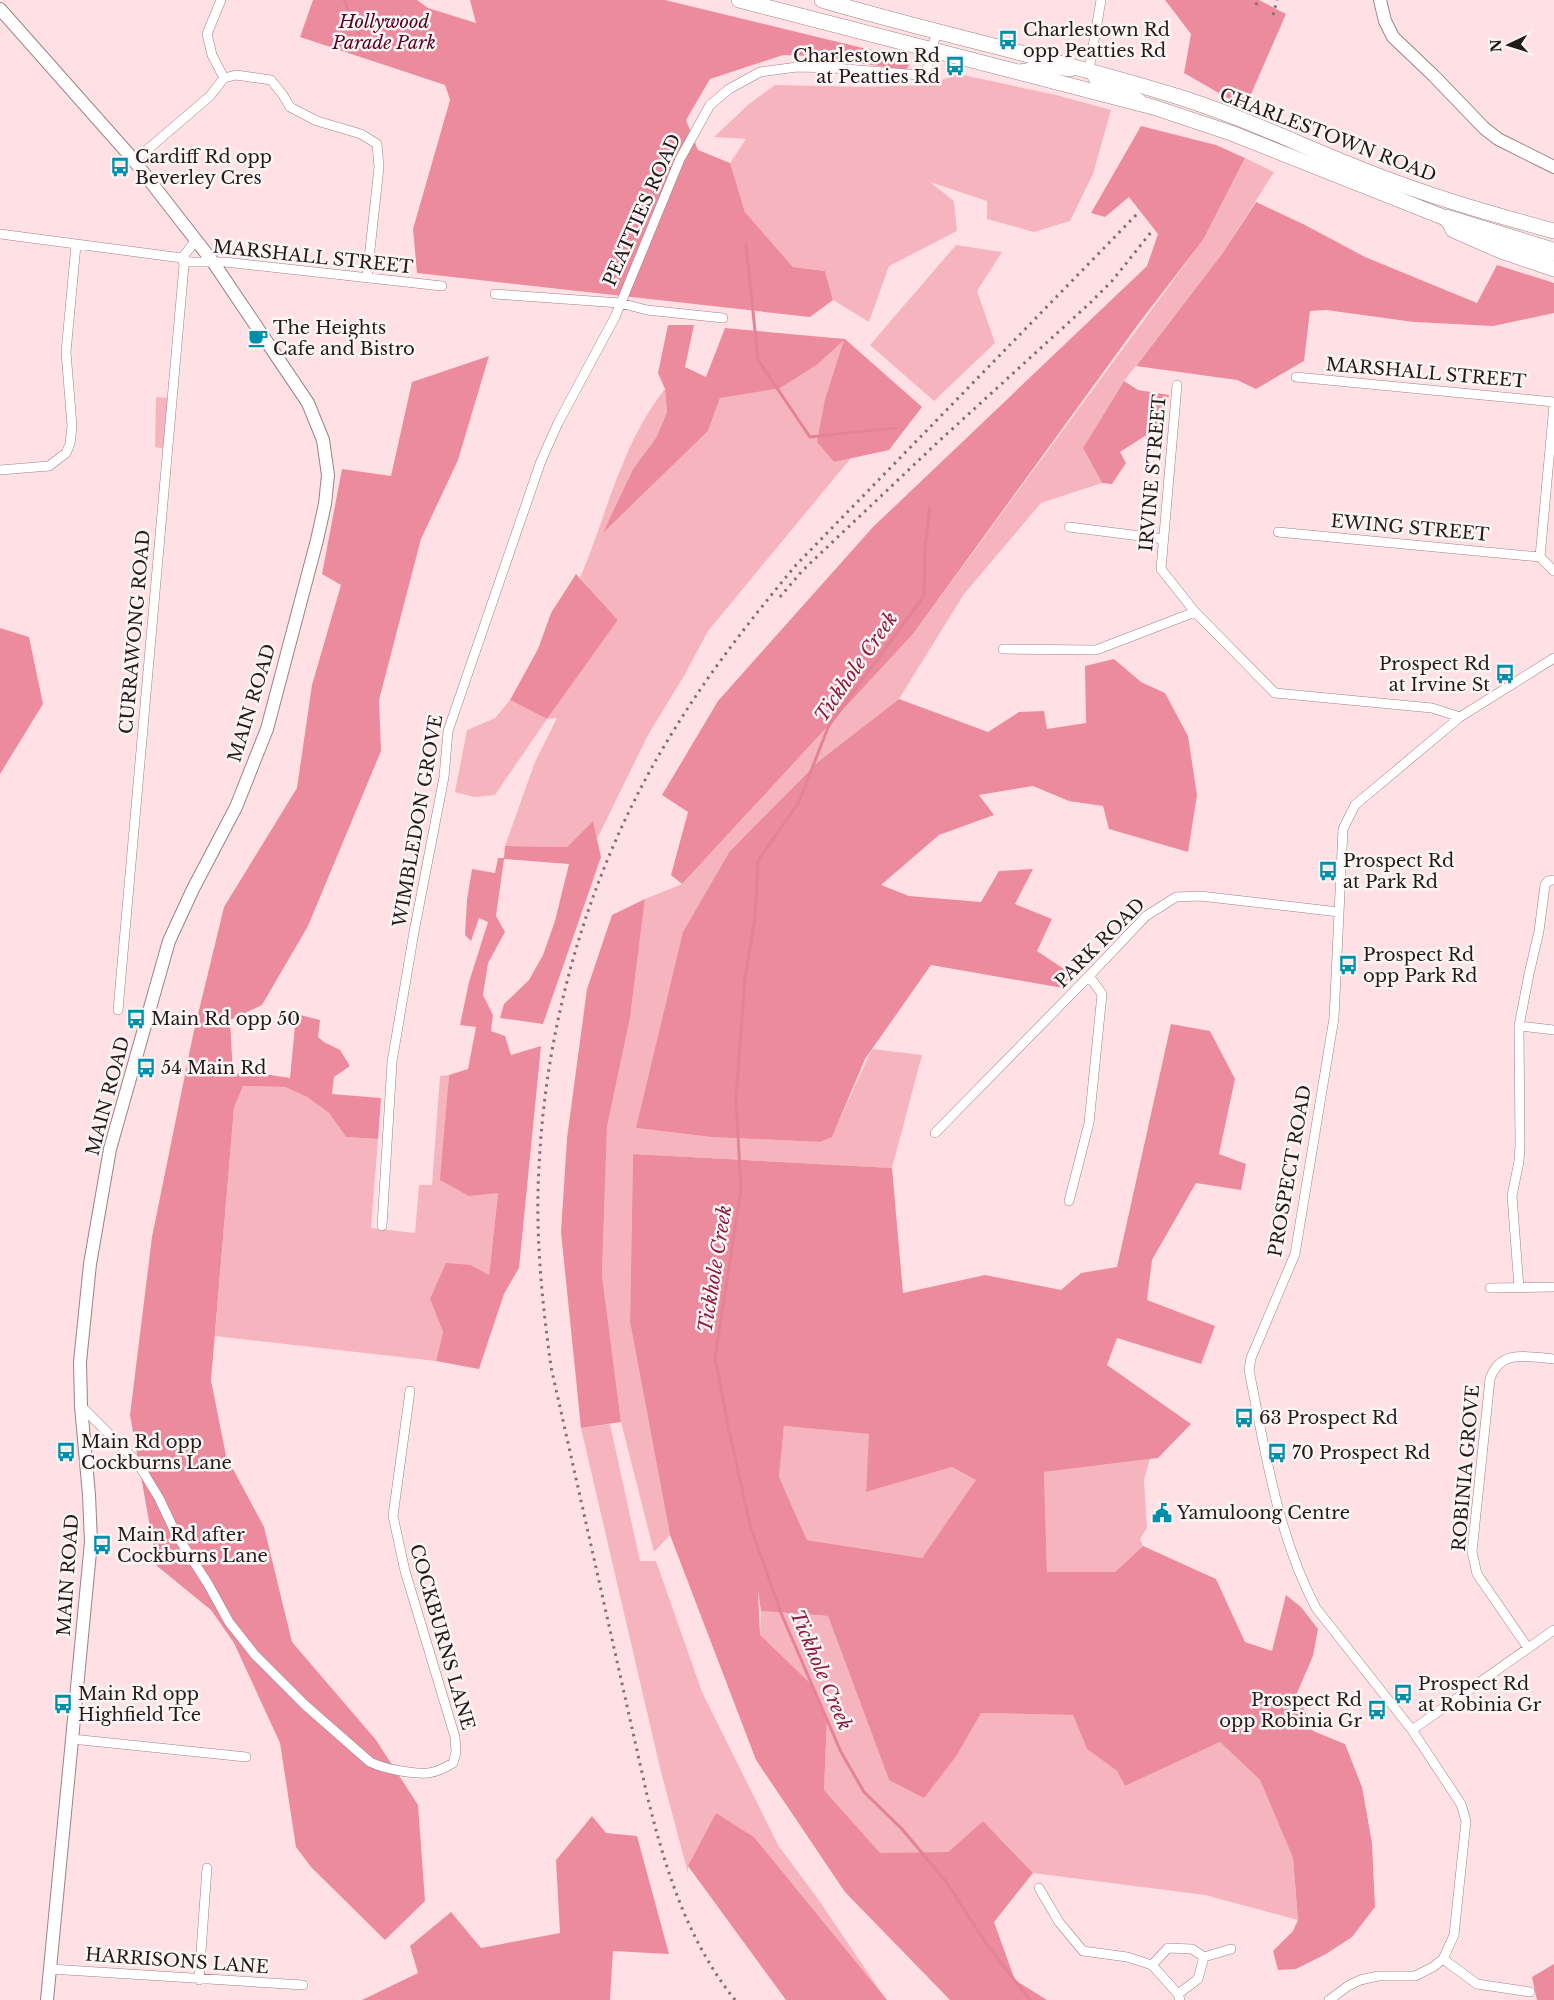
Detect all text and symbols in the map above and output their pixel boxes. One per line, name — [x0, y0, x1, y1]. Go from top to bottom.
park label: Hollywood Parade Park — [331, 11, 436, 54]
place label: Charlestown Rd opp Peatties Rd — [1023, 19, 1170, 62]
north arrow — [1484, 20, 1534, 70]
bus stop icon: Charlestown Rd opp Peatties Rd — [997, 29, 1019, 51]
text: N — [1487, 39, 1505, 53]
place label: Charlestown Rd at Peatties Rd — [793, 45, 940, 88]
bus stop icon: Charlestown Rd at Peatties Rd — [944, 55, 966, 77]
street label: CHARLESTOWN ROAD — [1217, 83, 1439, 187]
street label: PEATTIES ROAD — [599, 130, 685, 290]
place label: Cardiff Rd opp Beverley Cres — [135, 146, 272, 189]
bus stop icon: Cardiff Rd opp Beverley Cres — [109, 156, 131, 178]
street label: MARSHALL STREET — [212, 236, 415, 279]
place label: The Heights Cafe and Bistro — [273, 317, 415, 360]
cafe icon: The Heights Cafe and Bistro — [247, 327, 269, 349]
street label: MARSHALL STREET — [1325, 353, 1528, 393]
street label: IRVINE STREET — [1135, 393, 1171, 552]
street label: EWING STREET — [1330, 510, 1491, 546]
street label: CURRAWONG ROAD — [115, 529, 155, 735]
water label: Tickhole Creek — [810, 608, 902, 726]
street label: MAIN ROAD — [224, 641, 280, 765]
place label: Prospect Rd at Irvine St — [1379, 653, 1490, 696]
bus stop icon: Prospect Rd at Irvine St — [1494, 663, 1516, 685]
street label: WIMBLEDON GROVE — [388, 713, 448, 930]
place label: Prospect Rd at Park Rd — [1343, 850, 1454, 893]
bus stop icon: Prospect Rd at Park Rd — [1317, 860, 1339, 882]
street label: PARK ROAD — [1050, 893, 1150, 993]
place label: Prospect Rd opp Park Rd — [1363, 944, 1477, 987]
bus stop icon: Prospect Rd opp Park Rd — [1337, 954, 1359, 976]
bus stop icon: Main Rd opp 50 — [125, 1008, 147, 1030]
place label: Main Rd opp 50 — [151, 1008, 300, 1030]
street label: MAIN ROAD — [82, 1034, 134, 1158]
bus stop icon: 54 Main Rd — [135, 1057, 157, 1079]
place label: 54 Main Rd — [161, 1057, 266, 1079]
street label: PROSPECT ROAD — [1264, 1083, 1316, 1259]
water label: Tickhole Creek — [694, 1204, 736, 1334]
street label: ROBINIA GROVE — [1448, 1384, 1484, 1552]
bus stop icon: 63 Prospect Rd — [1233, 1407, 1255, 1429]
place label: 63 Prospect Rd — [1259, 1407, 1398, 1429]
place label: Main Rd opp Cockburns Lane — [81, 1431, 232, 1474]
bus stop icon: Main Rd opp Cockburns Lane — [55, 1441, 77, 1463]
bus stop icon: 70 Prospect Rd — [1266, 1442, 1288, 1464]
place label: 70 Prospect Rd — [1292, 1442, 1430, 1464]
public building icon: Yamuloong Centre — [1151, 1502, 1173, 1524]
place label: Yamuloong Centre — [1176, 1502, 1350, 1524]
street label: MAIN ROAD — [53, 1513, 83, 1637]
place label: Main Rd after Cockburns Lane — [117, 1524, 268, 1567]
bus stop icon: Main Rd after Cockburns Lane — [91, 1534, 113, 1556]
street label: COCKBURNS LANE — [405, 1541, 479, 1733]
water label: Tickhole Creek — [785, 1606, 857, 1734]
place label: Prospect Rd at Robinia Gr — [1418, 1673, 1542, 1716]
place label: Main Rd opp Highfield Tce — [78, 1683, 201, 1726]
bus stop icon: Prospect Rd at Robinia Gr — [1392, 1683, 1414, 1705]
place label: Prospect Rd opp Robinia Gr — [1219, 1689, 1362, 1732]
bus stop icon: Main Rd opp Highfield Tce — [52, 1693, 74, 1715]
bus stop icon: Prospect Rd opp Robinia Gr — [1366, 1699, 1388, 1721]
street label: HARRISONS LANE — [84, 1944, 270, 1978]

